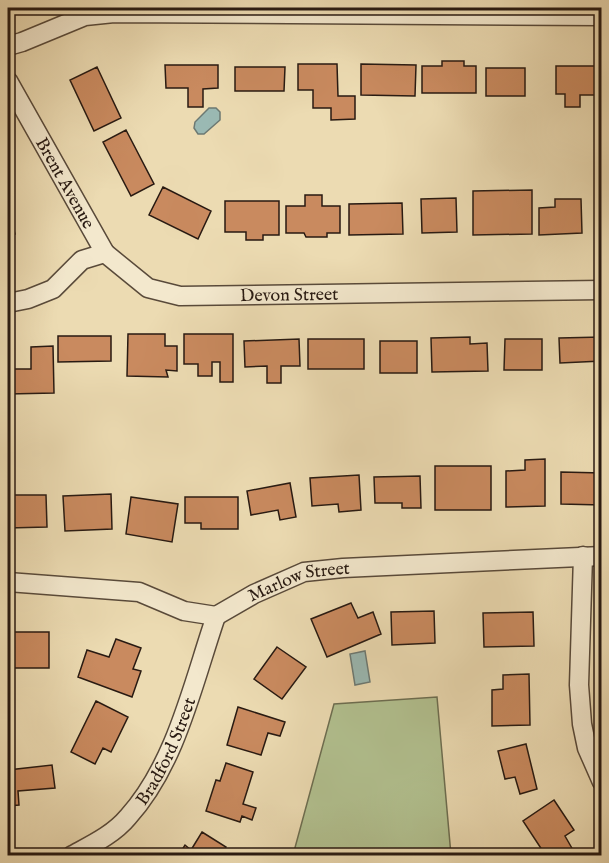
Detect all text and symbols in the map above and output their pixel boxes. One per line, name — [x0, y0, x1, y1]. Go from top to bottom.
street label: Brent Avenue — [29, 134, 99, 234]
street label: Devon Street — [240, 284, 339, 308]
street label: Marlow Street — [245, 558, 350, 608]
street label: Bradford Street — [131, 695, 202, 811]

